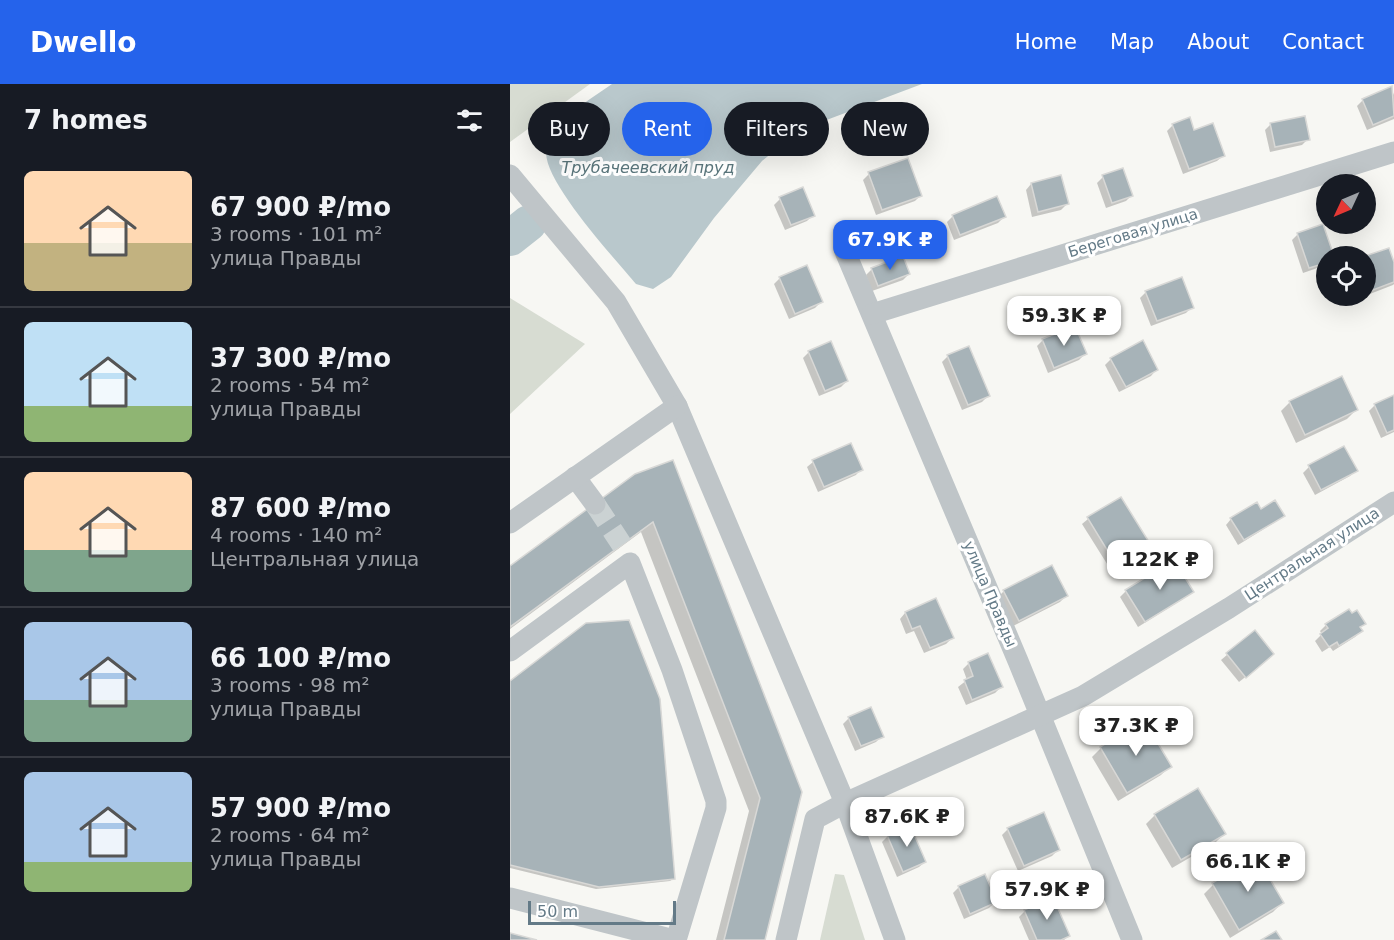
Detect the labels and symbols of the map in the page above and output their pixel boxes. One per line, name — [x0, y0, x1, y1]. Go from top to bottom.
water label: Трубачеевский пруд — [561, 158, 735, 177]
north arrow — [1316, 174, 1376, 234]
street label: Береговая улица — [1066, 205, 1200, 261]
pin: 67.9K ₽ — [835, 220, 945, 271]
pin: 59.3K ₽ — [1009, 296, 1119, 347]
street label: Центральная улица — [1241, 504, 1383, 604]
street label: улица Правды — [960, 538, 1020, 650]
pin: 122K ₽ — [1111, 540, 1209, 591]
pin: 37.3K ₽ — [1081, 706, 1191, 757]
pin: 87.6K ₽ — [852, 797, 962, 848]
pin: 66.1K ₽ — [1193, 842, 1303, 893]
pin: 57.9K ₽ — [992, 870, 1102, 921]
scale bar — [528, 898, 676, 926]

